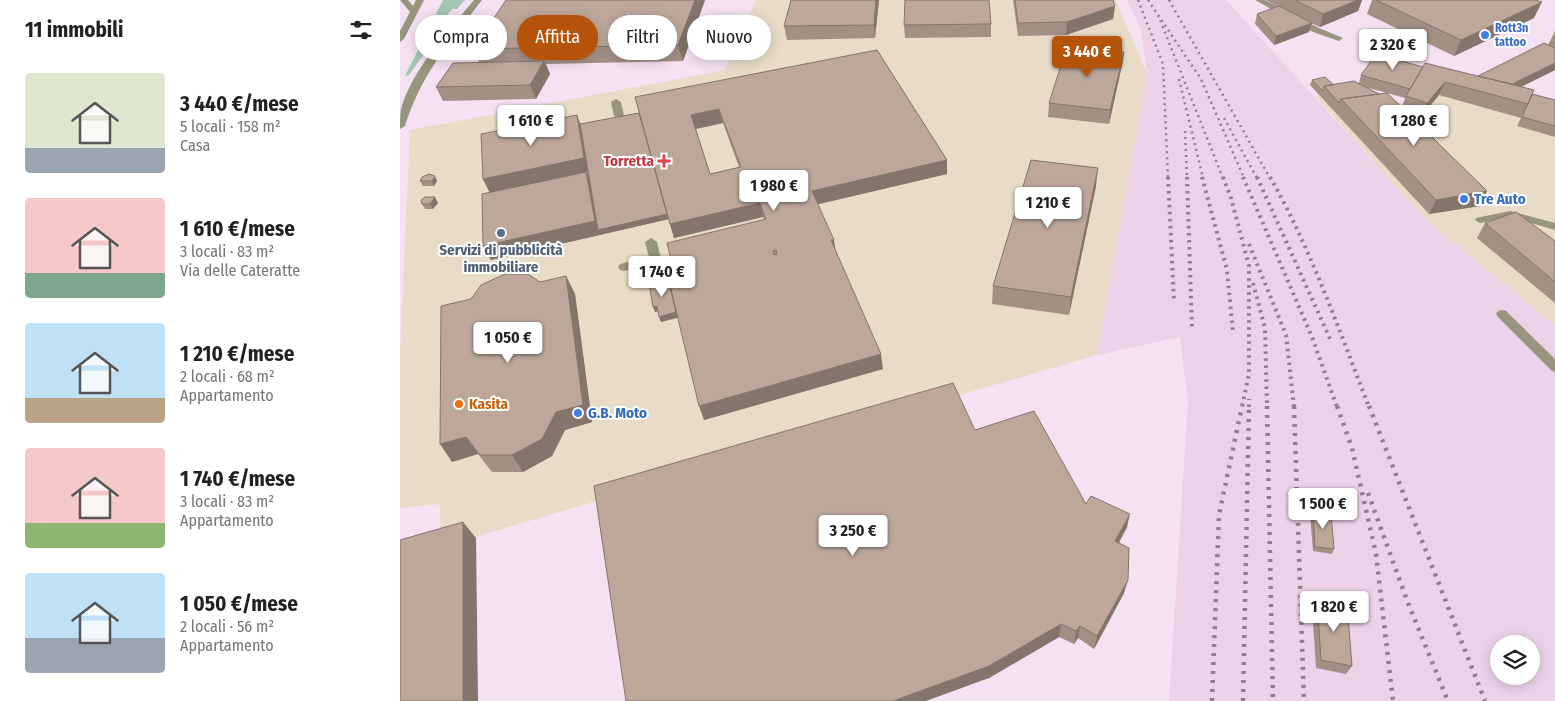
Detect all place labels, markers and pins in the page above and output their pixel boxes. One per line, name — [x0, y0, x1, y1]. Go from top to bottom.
place label: Rott3n tattoo — [1495, 21, 1528, 49]
pin: 2 320 € — [1347, 28, 1439, 71]
marker: Rott3n tattoo — [1479, 29, 1491, 41]
pin: 3 440 € — [1041, 36, 1133, 78]
pin: 1 610 € — [485, 104, 577, 147]
pin: 1 280 € — [1368, 104, 1460, 147]
place label: Torretta — [603, 152, 655, 170]
marker: Torretta — [658, 155, 670, 167]
pin: 1 980 € — [728, 170, 820, 212]
pin: 1 210 € — [1002, 186, 1094, 229]
place label: Tre Auto — [1474, 190, 1526, 208]
marker: Tre Auto — [1458, 193, 1470, 205]
marker: Servizi di pubblicità immobiliare — [495, 227, 507, 239]
place label: Servizi di pubblicità immobiliare — [439, 241, 563, 276]
pin: 1 740 € — [616, 256, 708, 298]
pin: 1 050 € — [462, 322, 554, 364]
place label: Kasita — [469, 395, 509, 413]
marker: Kasita — [453, 398, 465, 410]
place label: G.B. Moto — [588, 404, 647, 422]
marker: G.B. Moto — [572, 407, 584, 419]
pin: 1 500 € — [1277, 488, 1369, 530]
pin: 3 250 € — [807, 514, 899, 557]
pin: 1 820 € — [1288, 590, 1380, 633]

